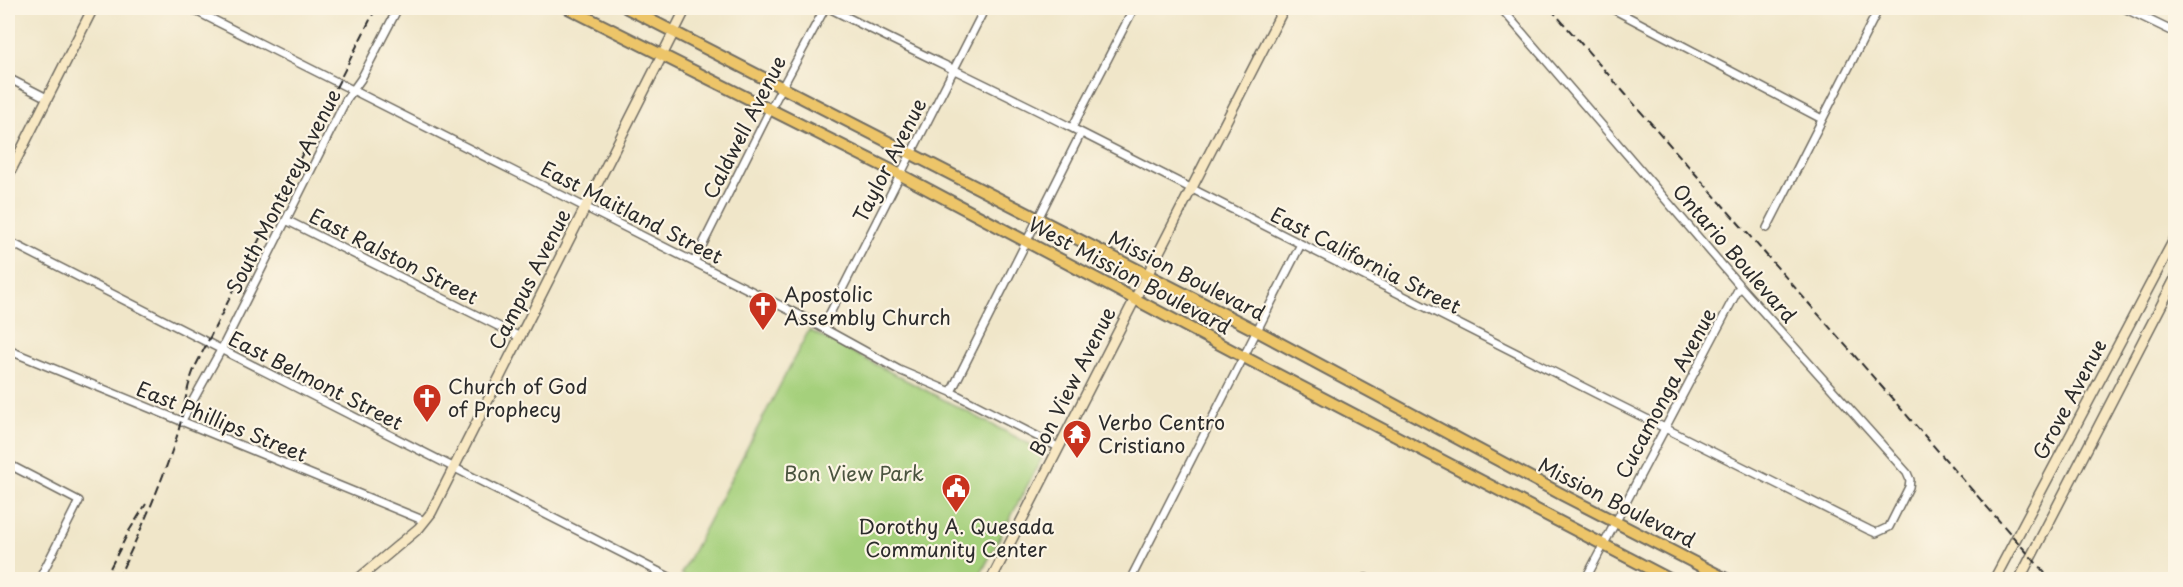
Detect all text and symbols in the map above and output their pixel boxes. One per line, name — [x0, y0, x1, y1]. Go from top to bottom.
street label: Caldwell Avenue — [695, 50, 793, 204]
street label: South Monterey Avenue — [218, 83, 348, 299]
street label: Taylor Avenue — [845, 93, 933, 227]
street label: East Maitland Street — [536, 153, 728, 271]
street label: Ontario Boulevard — [1666, 177, 1804, 329]
street label: East California Street — [1266, 199, 1466, 321]
street label: East Ralston Street — [304, 200, 484, 312]
street label: Campus Avenue — [481, 203, 577, 355]
street label: West Mission Boulevard — [1024, 211, 1236, 339]
street label: Mission Boulevard — [1104, 225, 1270, 325]
place label: Apostolic Assembly Church — [784, 279, 951, 332]
church icon: Apostolic Assembly Church — [747, 290, 779, 332]
street label: Bon View Avenue — [1021, 301, 1123, 461]
street label: Cucamonga Avenue — [1607, 302, 1723, 484]
street label: East Belmont Street — [223, 323, 409, 437]
street label: Grove Avenue — [2025, 333, 2113, 465]
place label: Church of God of Prophecy — [448, 371, 587, 424]
street label: East Phillips Street — [132, 373, 312, 469]
church icon: Church of God of Prophecy — [411, 382, 443, 424]
place label: Verbo Centro Cristiano — [1098, 407, 1225, 460]
temple icon: Verbo Centro Cristiano — [1061, 418, 1093, 460]
street label: Mission Boulevard — [1533, 449, 1701, 555]
park label: Bon View Park — [784, 458, 924, 488]
public building icon: Dorothy A. Quesada Community Center — [940, 472, 972, 514]
place label: Dorothy A. Quesada Community Center — [858, 511, 1054, 564]

